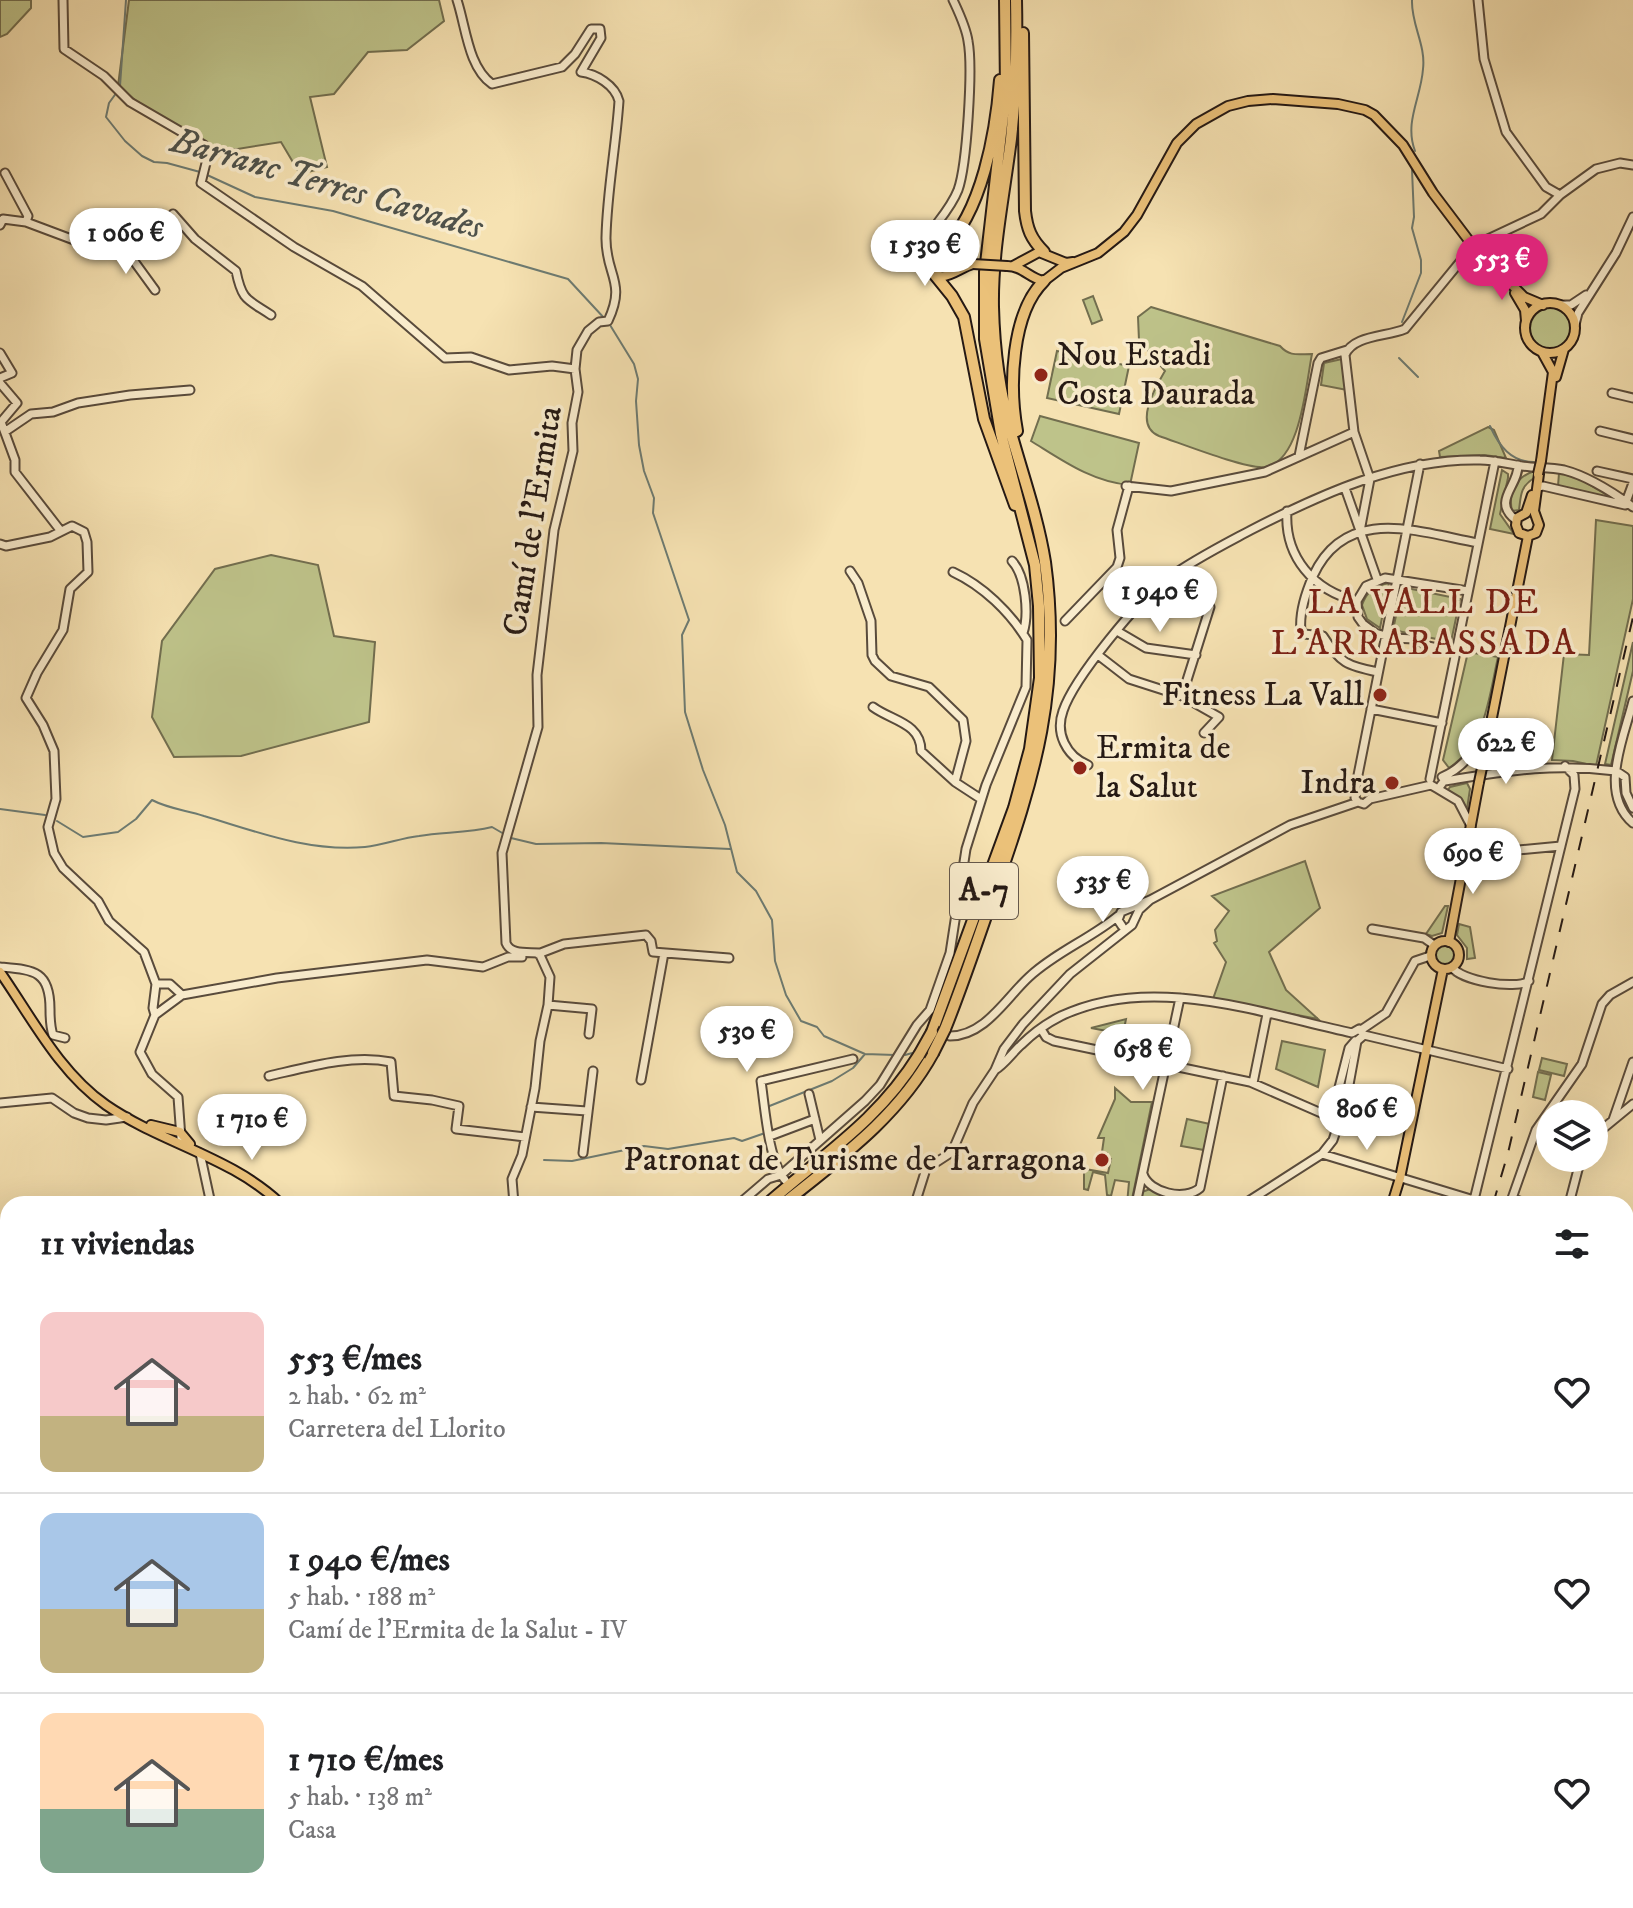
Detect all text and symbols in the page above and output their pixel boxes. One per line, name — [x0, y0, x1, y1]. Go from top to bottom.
water label: Barranc Terres Cavades — [164, 117, 489, 250]
pin: 1 060 € — [52, 208, 200, 276]
text: 1 060 € — [87, 217, 165, 250]
pin: 1 530 € — [851, 220, 999, 288]
text: 1 530 € — [889, 229, 961, 262]
pin: 553 € — [1446, 234, 1558, 302]
text: 553 € — [1474, 243, 1530, 276]
place label: Nou Estadi Costa Daurada — [1057, 334, 1255, 415]
marker: Nou Estadi Costa Daurada — [1032, 366, 1050, 384]
street label: Camí de l'Ermita — [494, 403, 572, 639]
pin: 1 940 € — [1086, 566, 1234, 634]
text: 1 940 € — [1121, 575, 1199, 608]
district label: LA VALL DE L'ARRABASSADA — [1271, 580, 1577, 666]
place label: Fitness La Vall — [1161, 674, 1365, 716]
marker: Fitness La Vall — [1371, 686, 1389, 704]
pin: 622 € — [1450, 718, 1562, 786]
place label: Ermita de la Salut — [1096, 727, 1231, 808]
text: 622 € — [1476, 727, 1536, 760]
marker: Ermita de la Salut — [1071, 759, 1089, 777]
place label: Indra — [1300, 762, 1377, 804]
marker: Indra — [1383, 774, 1401, 792]
pin: 690 € — [1417, 828, 1529, 896]
text: 690 € — [1442, 837, 1504, 870]
pin: 535 € — [1047, 856, 1159, 924]
road number: A-7 — [950, 863, 1018, 919]
text: 535 € — [1075, 865, 1131, 898]
pin: 530 € — [691, 1006, 803, 1074]
text: 530 € — [718, 1015, 776, 1048]
pin: 658 € — [1087, 1024, 1199, 1092]
text: 658 € — [1113, 1033, 1173, 1066]
pin: 806 € — [1311, 1084, 1423, 1152]
text: 806 € — [1336, 1093, 1398, 1126]
pin: 1 710 € — [178, 1094, 326, 1162]
map controls — [1536, 1100, 1608, 1172]
button: layers — [1536, 1100, 1608, 1172]
text: 1 710 € — [215, 1103, 289, 1136]
place label: Patronat de Turisme de Tarragona — [623, 1139, 1087, 1181]
marker: Patronat de Turisme de Tarragona — [1093, 1151, 1111, 1169]
icon: filters — [1550, 1222, 1594, 1266]
text: 11 viviendas — [40, 1223, 194, 1265]
text: 553 €/mes — [288, 1338, 422, 1380]
icon: home — [104, 1344, 200, 1440]
icon: heart — [1550, 1370, 1594, 1414]
text: 2 hab. · 62 m² — [288, 1380, 426, 1413]
text: Carretera del Llorito — [288, 1413, 506, 1446]
text: 1 940 €/mes — [288, 1539, 450, 1581]
icon: home — [104, 1545, 200, 1641]
icon: heart — [1550, 1571, 1594, 1615]
text: 5 hab. · 188 m² — [288, 1581, 435, 1614]
text: Camí de l'Ermita de la Salut - IV — [288, 1614, 627, 1647]
text: 1 710 €/mes — [288, 1739, 444, 1781]
icon: home — [104, 1745, 200, 1841]
icon: heart — [1550, 1771, 1594, 1815]
text: 5 hab. · 138 m² — [288, 1781, 432, 1814]
text: Casa — [288, 1814, 336, 1847]

